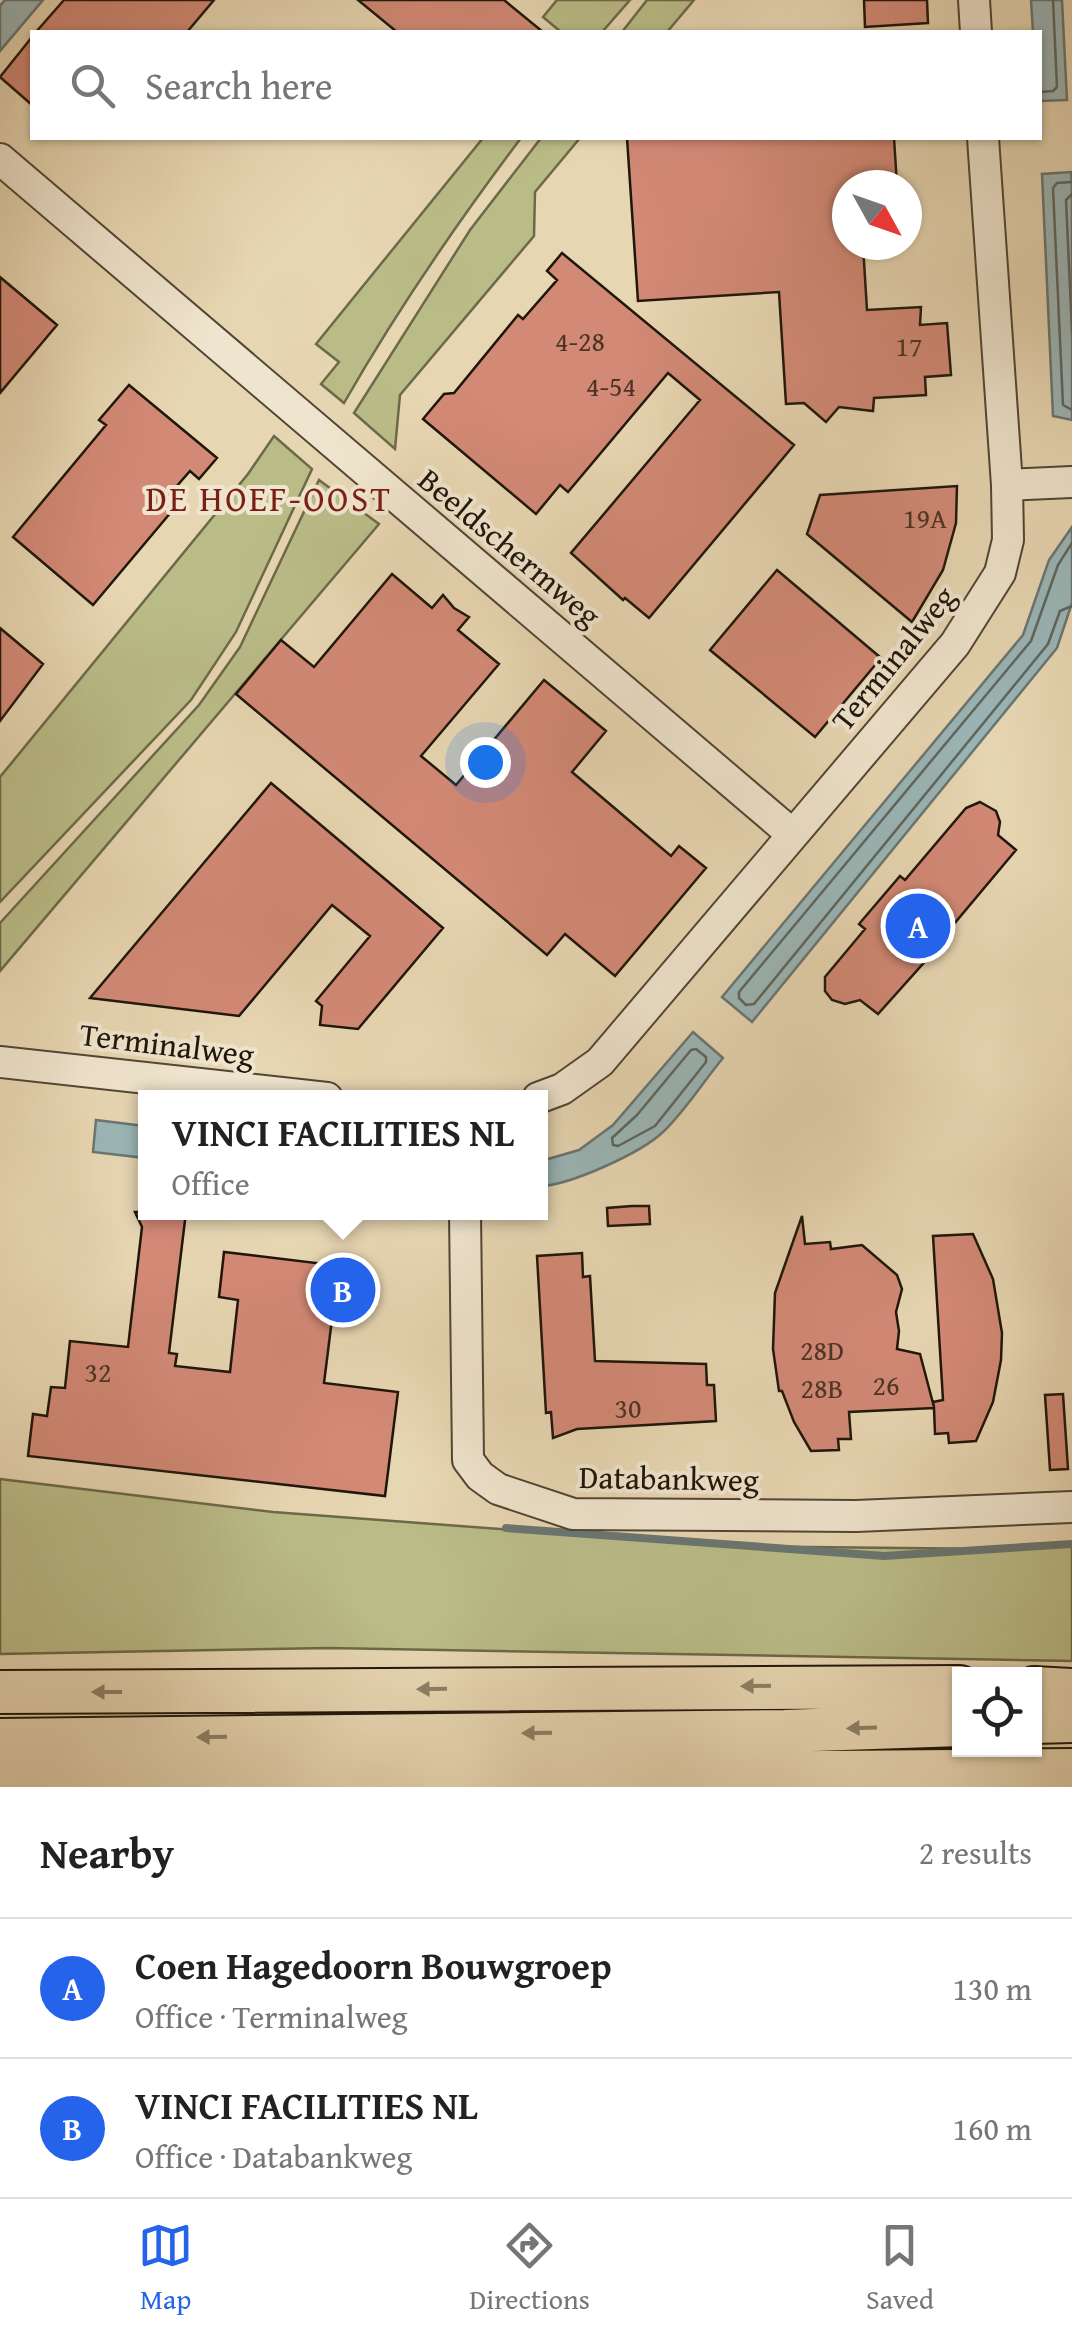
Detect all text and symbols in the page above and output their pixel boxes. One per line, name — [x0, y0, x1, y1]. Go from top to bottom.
search box — [30, 30, 1042, 140]
text: Search here — [145, 57, 333, 113]
icon: search — [65, 58, 120, 113]
north arrow — [832, 170, 922, 260]
house number: 4-28 — [555, 320, 605, 361]
house number: 17 — [896, 325, 922, 366]
house number: 4-54 — [586, 365, 636, 406]
street label: Beeldschermweg — [408, 456, 612, 638]
district label: DE HOEF-OOST — [145, 473, 393, 524]
house number: 19A — [903, 497, 947, 538]
street label: Terminalweg — [820, 575, 966, 741]
your location — [460, 737, 511, 788]
pin: A — [886, 888, 950, 964]
street label: Terminalweg — [77, 1010, 257, 1078]
popup — [138, 1090, 548, 1220]
text: VINCI FACILITIES NL — [172, 1104, 514, 1160]
text: Office — [172, 1160, 250, 1207]
pin: B — [310, 1252, 376, 1328]
house number: 28D — [800, 1329, 844, 1370]
house number: 32 — [85, 1351, 111, 1392]
house number: 26 — [873, 1364, 899, 1405]
house number: 28B — [801, 1367, 843, 1408]
house number: 30 — [615, 1387, 641, 1428]
street label: Databankweg — [579, 1453, 759, 1503]
map controls — [952, 1667, 1042, 1757]
button: locate — [952, 1667, 1042, 1757]
one-way arrow — [739, 1678, 771, 1694]
one-way arrow — [416, 1682, 448, 1698]
one-way arrow — [91, 1684, 123, 1700]
one-way arrow — [846, 1720, 878, 1736]
one-way arrow — [521, 1726, 553, 1742]
one-way arrow — [196, 1729, 228, 1745]
text: Nearby — [40, 1822, 174, 1883]
text: 2 results — [919, 1829, 1032, 1876]
text: Coen Hagedoorn Bouwgroep — [135, 1937, 612, 1993]
text: A — [62, 1965, 83, 2012]
text: 130 m — [953, 1965, 1032, 2012]
text: Office · Terminalweg — [135, 1993, 408, 2040]
text: VINCI FACILITIES NL — [135, 2077, 478, 2133]
text: B — [63, 2105, 82, 2152]
text: 160 m — [953, 2105, 1032, 2152]
text: Office · Databankweg — [135, 2133, 412, 2180]
tab: Map — [138, 2218, 193, 2319]
tab: Directions — [469, 2218, 590, 2319]
tab: Saved — [866, 2218, 934, 2319]

